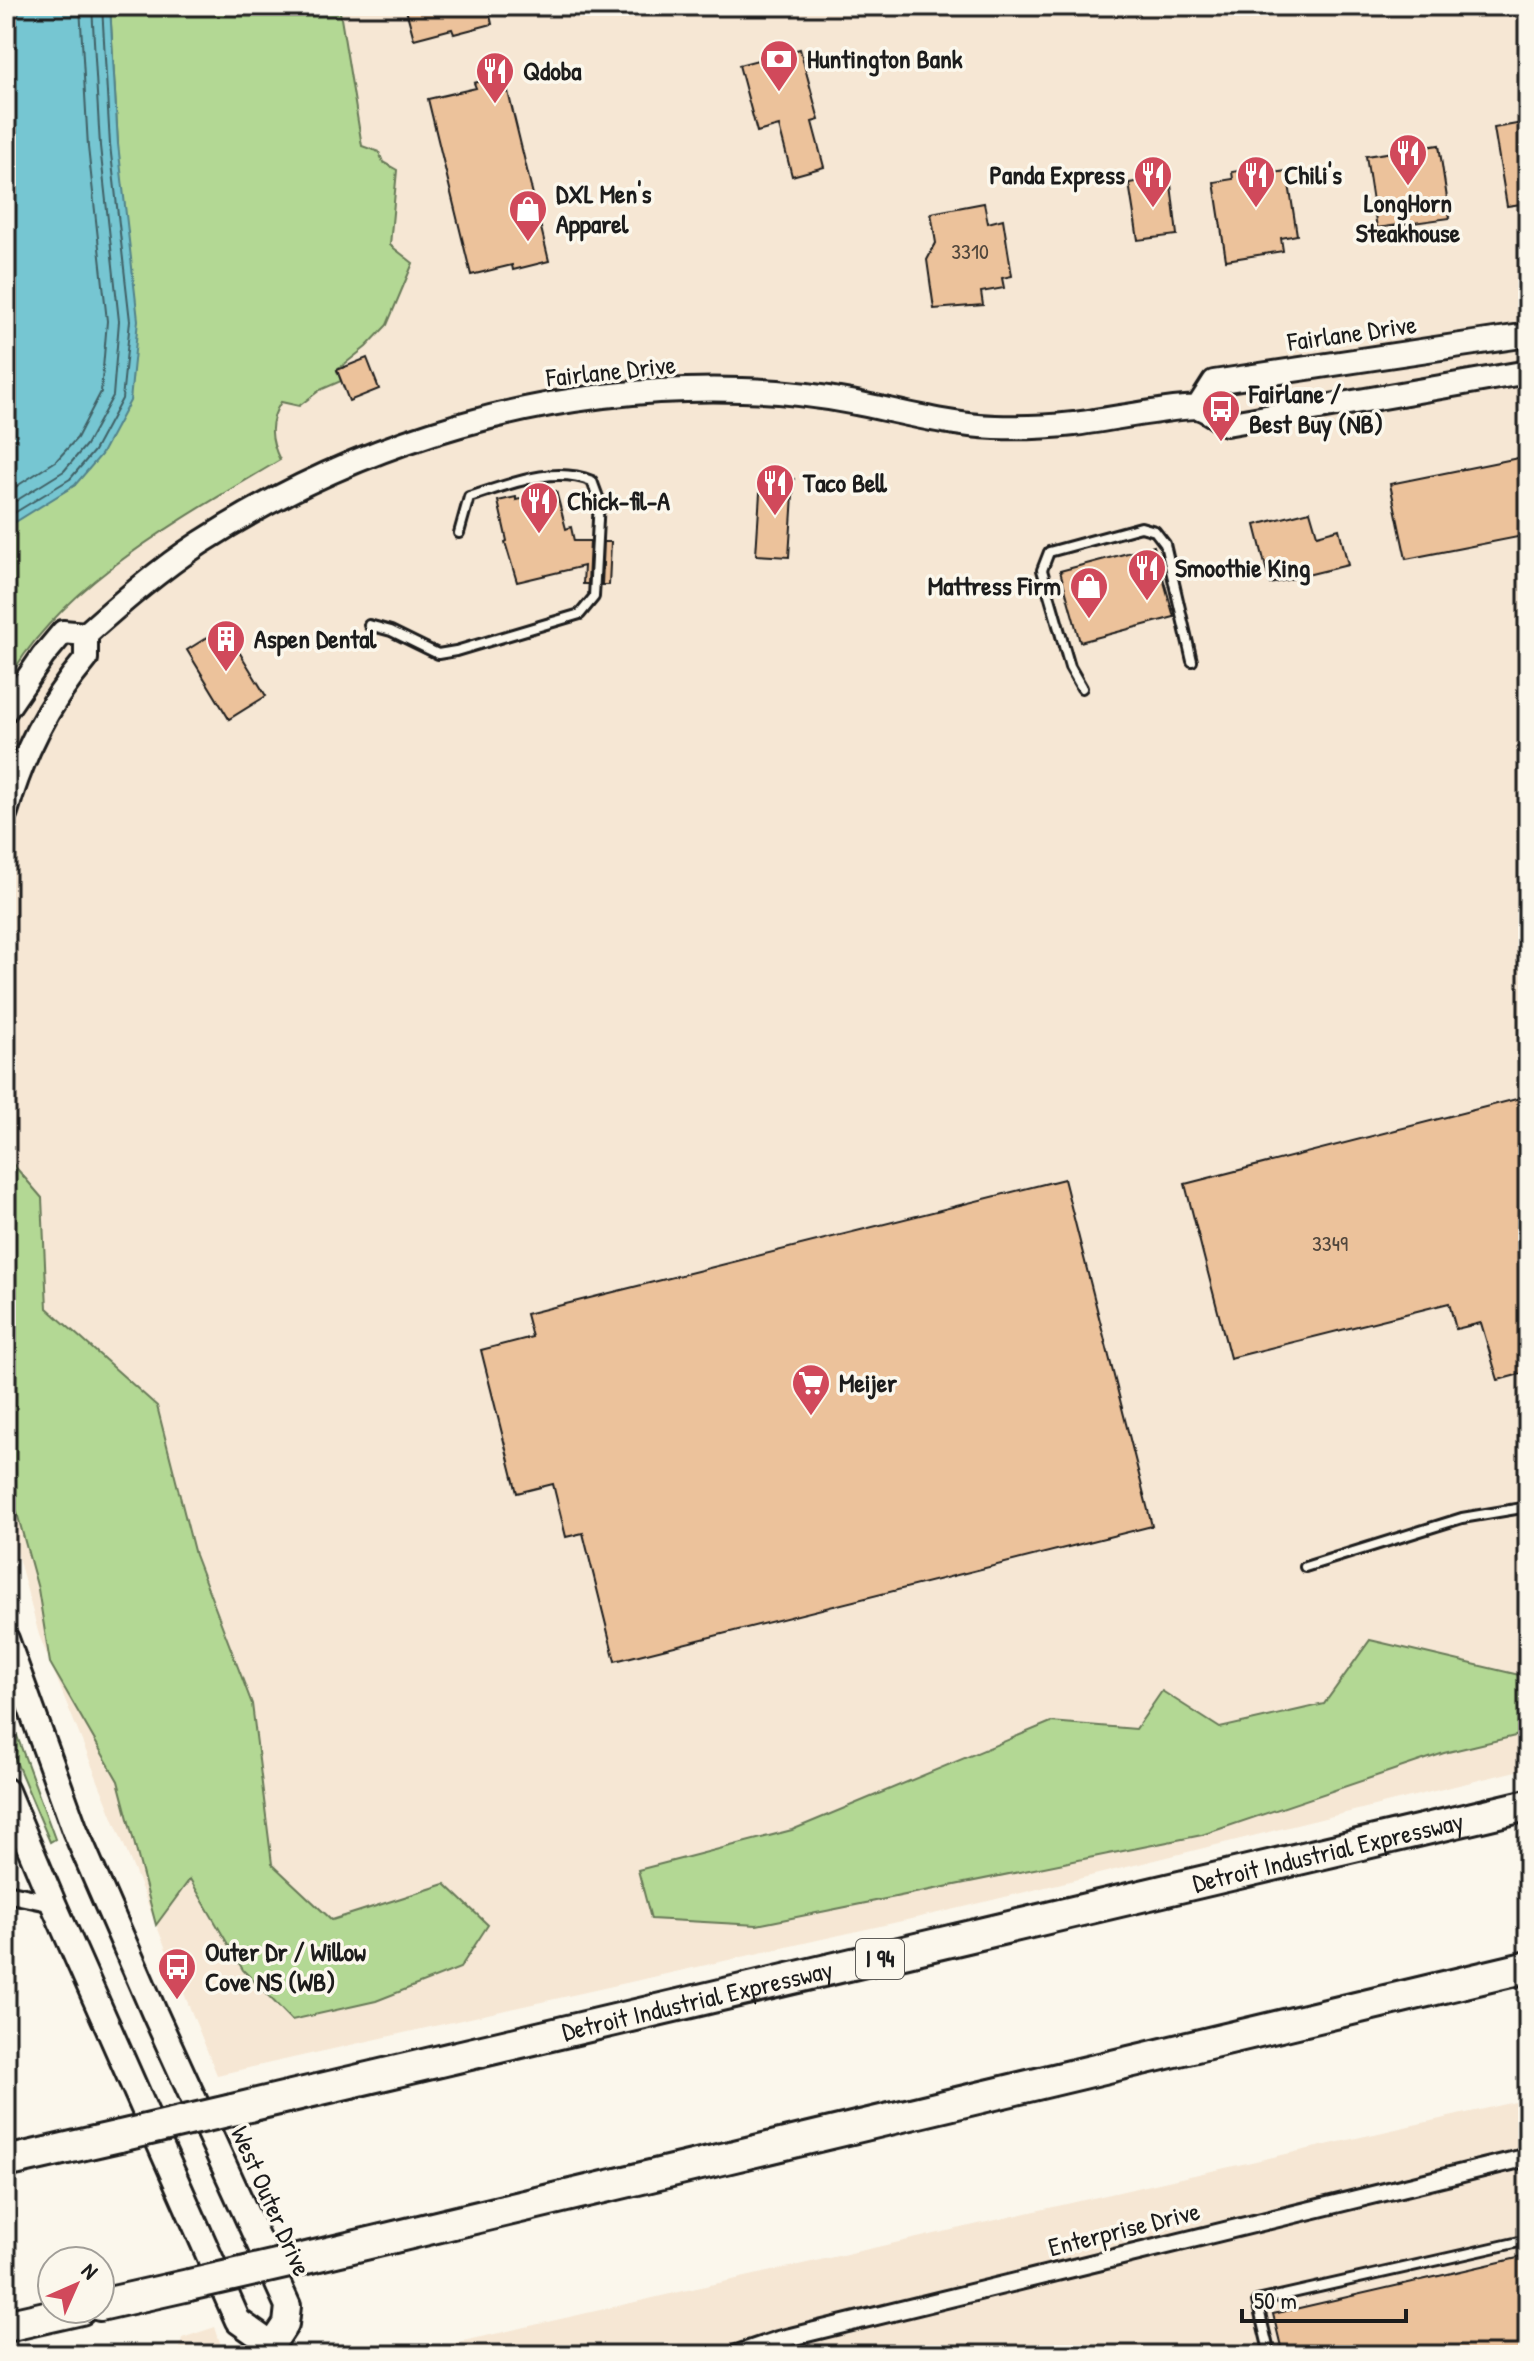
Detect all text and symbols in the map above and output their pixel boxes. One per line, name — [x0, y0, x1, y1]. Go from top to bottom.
bank icon: Huntington Bank — [758, 38, 800, 93]
place label: Huntington Bank — [807, 41, 963, 77]
restaurant icon: Qdoba — [474, 50, 516, 105]
place label: Qdoba — [523, 53, 582, 88]
restaurant icon: LongHorn Steakhouse — [1387, 132, 1429, 187]
restaurant icon: Panda Express — [1132, 154, 1174, 209]
restaurant icon: Chili's — [1235, 154, 1277, 209]
place label: Panda Express — [990, 157, 1125, 193]
place label: Chili's — [1284, 157, 1342, 192]
place label: DXL Men's Apparel — [556, 176, 651, 242]
place label: LongHorn Steakhouse — [1356, 185, 1461, 250]
shop icon: DXL Men's Apparel — [507, 188, 549, 243]
house number: 3310 — [951, 236, 989, 266]
street label: Fairlane Drive — [1284, 306, 1419, 359]
street label: Fairlane Drive — [544, 346, 677, 395]
place label: Fairlane / Best Buy (NB) — [1248, 376, 1383, 442]
bus stop icon: Fairlane / Best Buy (NB) — [1200, 388, 1242, 443]
restaurant icon: Taco Bell — [754, 462, 796, 517]
place label: Taco Bell — [802, 465, 887, 500]
restaurant icon: Chick-fil-A — [518, 480, 560, 535]
place label: Chick-fil-A — [567, 483, 670, 518]
restaurant icon: Smoothie King — [1126, 547, 1168, 602]
place label: Smoothie King — [1175, 550, 1311, 586]
shop icon: Mattress Firm — [1068, 565, 1110, 620]
place label: Mattress Firm — [928, 568, 1061, 603]
building icon: Aspen Dental — [205, 618, 247, 673]
place label: Aspen Dental — [254, 621, 377, 657]
house number: 3349 — [1312, 1228, 1348, 1258]
supermarket icon: Meijer — [790, 1362, 832, 1417]
place label: Meijer — [839, 1365, 898, 1400]
street label: Detroit Industrial Expressway — [1189, 1803, 1467, 1900]
place label: Outer Dr / Willow Cove NS (WB) — [205, 1934, 366, 1999]
road number: I 94 — [856, 1939, 904, 1979]
bus stop icon: Outer Dr / Willow Cove NS (WB) — [156, 1946, 198, 2001]
street label: Detroit Industrial Expressway — [558, 1951, 836, 2049]
street label: West Outer Drive — [223, 2120, 320, 2281]
street label: Enterprise Drive — [1045, 2193, 1203, 2264]
north arrow — [36, 2245, 116, 2325]
text: N — [75, 2256, 105, 2286]
scale bar — [1242, 2273, 1406, 2323]
text: 50 m — [1254, 2284, 1297, 2316]

